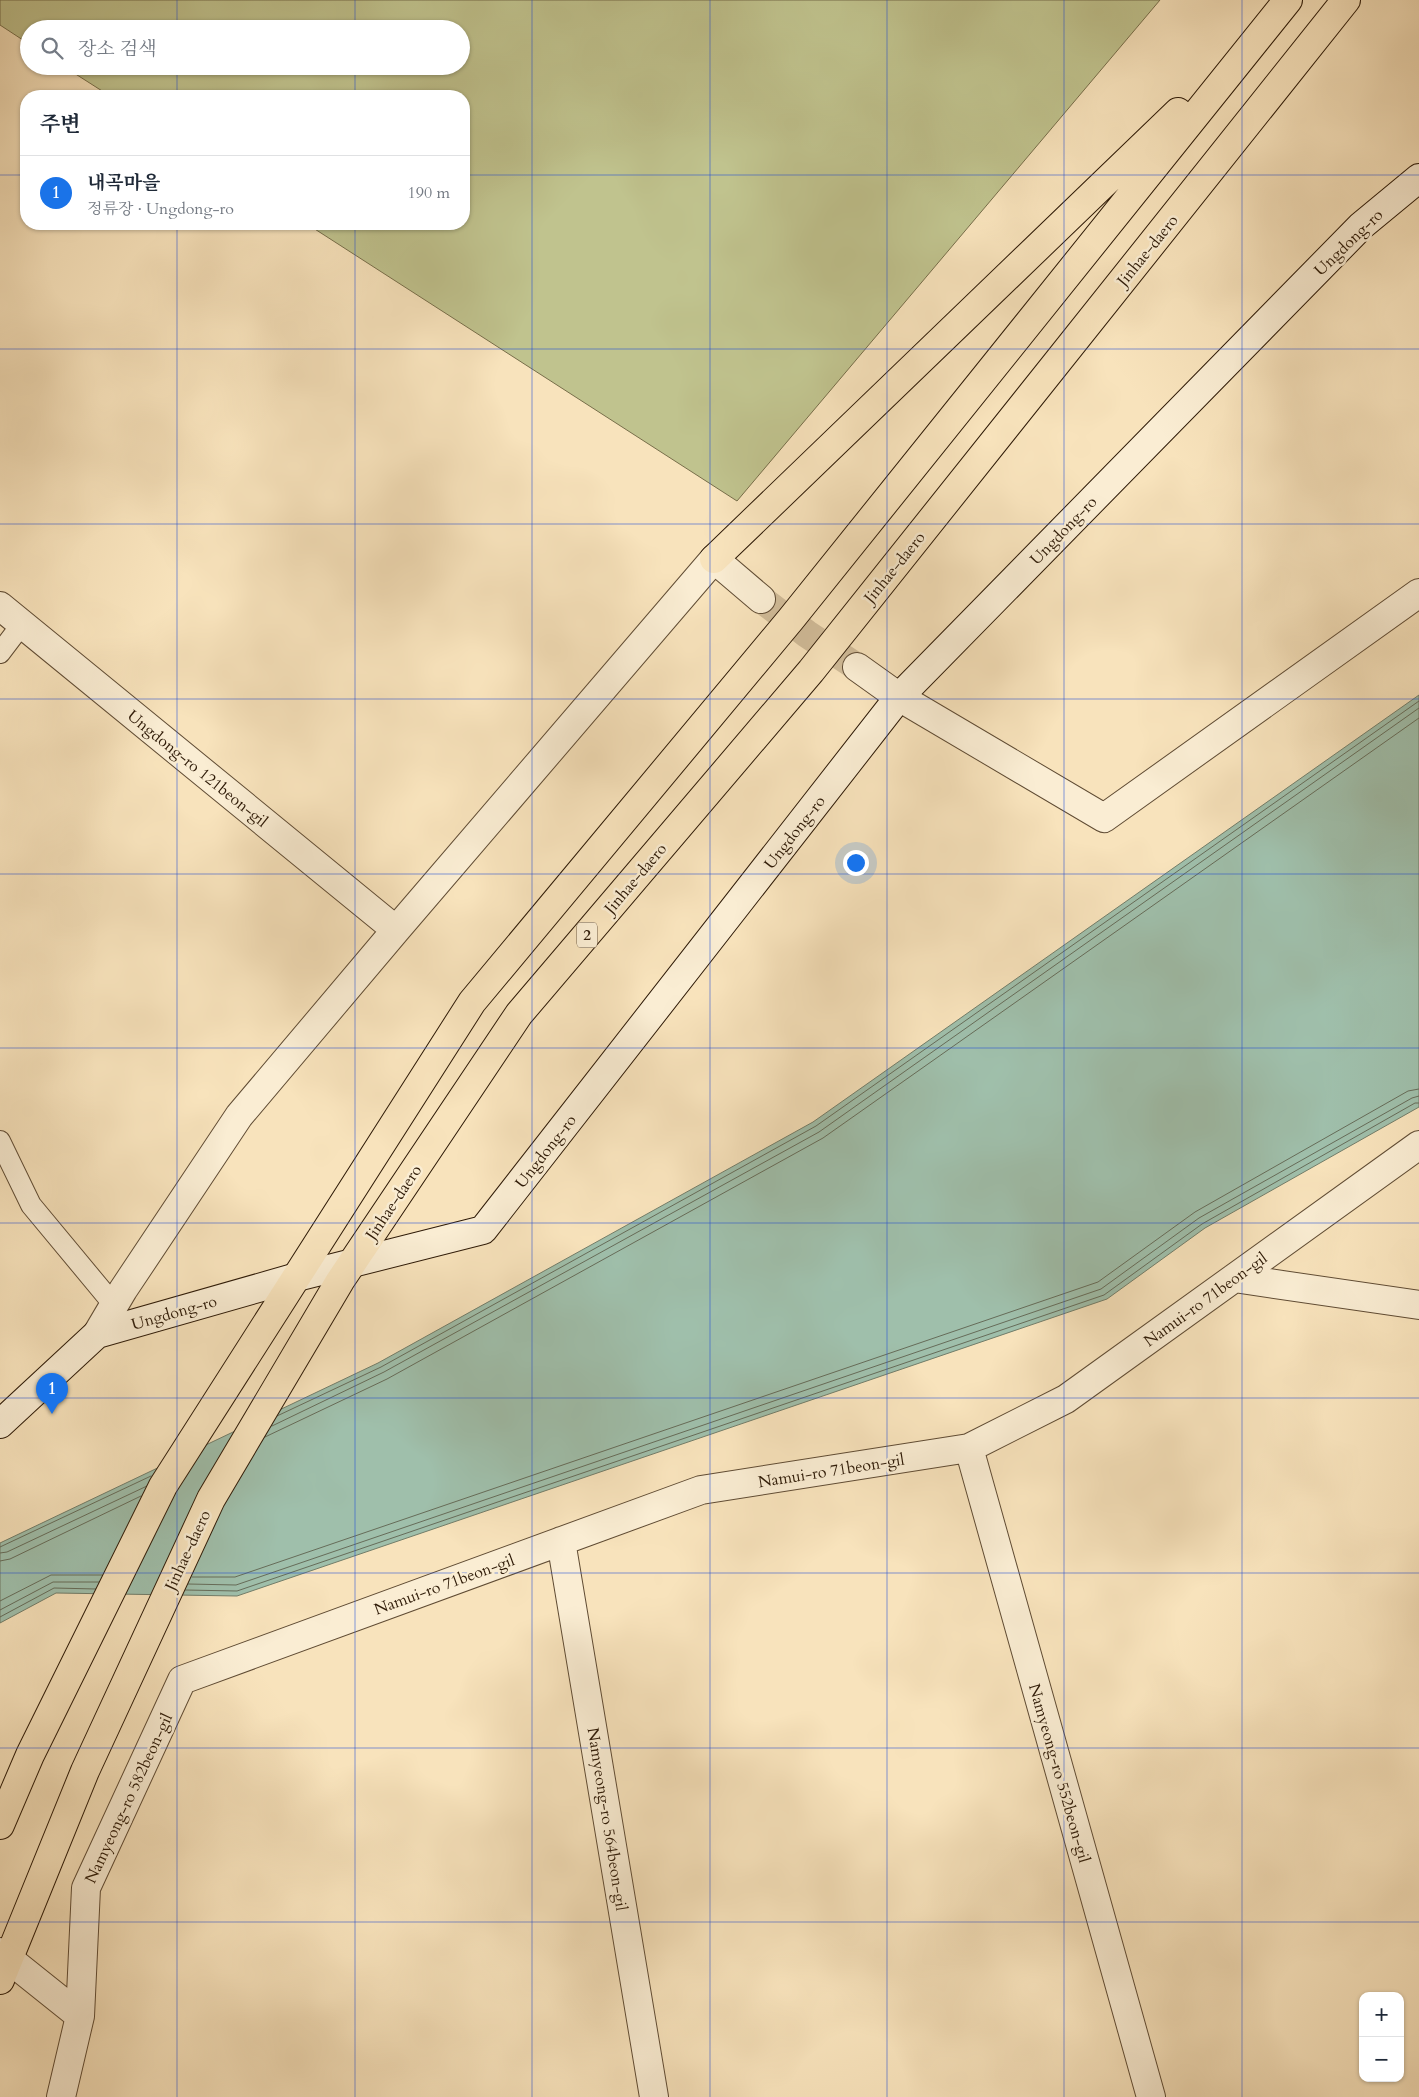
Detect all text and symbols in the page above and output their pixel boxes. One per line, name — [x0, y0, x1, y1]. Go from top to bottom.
search box — [20, 20, 470, 75]
icon: search — [38, 34, 66, 62]
text: 장소 검색 — [78, 36, 157, 62]
text: 주변 — [40, 110, 81, 139]
text: 내곡마을 — [87, 170, 160, 196]
text: 1 — [52, 182, 60, 204]
text: 190 m — [408, 182, 450, 204]
text: 정류장 · Ungdong-ro — [87, 198, 234, 220]
street label: Ungdong-ro — [1309, 204, 1388, 281]
street label: Jinhae-daero — [1111, 210, 1184, 293]
street label: Ungdong-ro — [1025, 491, 1102, 570]
street label: Jinhae-daero — [858, 527, 931, 610]
street label: Ungdong-ro 121beon-gil — [122, 705, 272, 832]
street label: Ungdong-ro — [759, 791, 831, 874]
street label: Jinhae-daero — [598, 838, 672, 920]
your location — [843, 850, 869, 876]
road number: 2 — [577, 922, 597, 948]
street label: Ungdong-ro — [510, 1110, 582, 1193]
street label: Jinhae-daero — [359, 1160, 427, 1246]
street label: Namui-ro 71beon-gil — [1139, 1247, 1272, 1352]
street label: Ungdong-ro — [129, 1290, 220, 1336]
pin: 1 — [36, 1373, 68, 1414]
street label: Namui-ro 71beon-gil — [756, 1449, 906, 1493]
street label: Jinhae-daero — [159, 1506, 216, 1596]
street label: Namui-ro 71beon-gil — [371, 1549, 518, 1621]
street label: Namyeong-ro 552beon-gil — [1023, 1681, 1095, 1865]
street label: Namyeong-ro 582beon-gil — [80, 1710, 178, 1887]
street label: Namyeong-ro 564beon-gil — [582, 1726, 632, 1912]
map controls — [1359, 1992, 1404, 2082]
button: + — [1359, 1992, 1404, 2037]
button: − — [1359, 2037, 1404, 2082]

